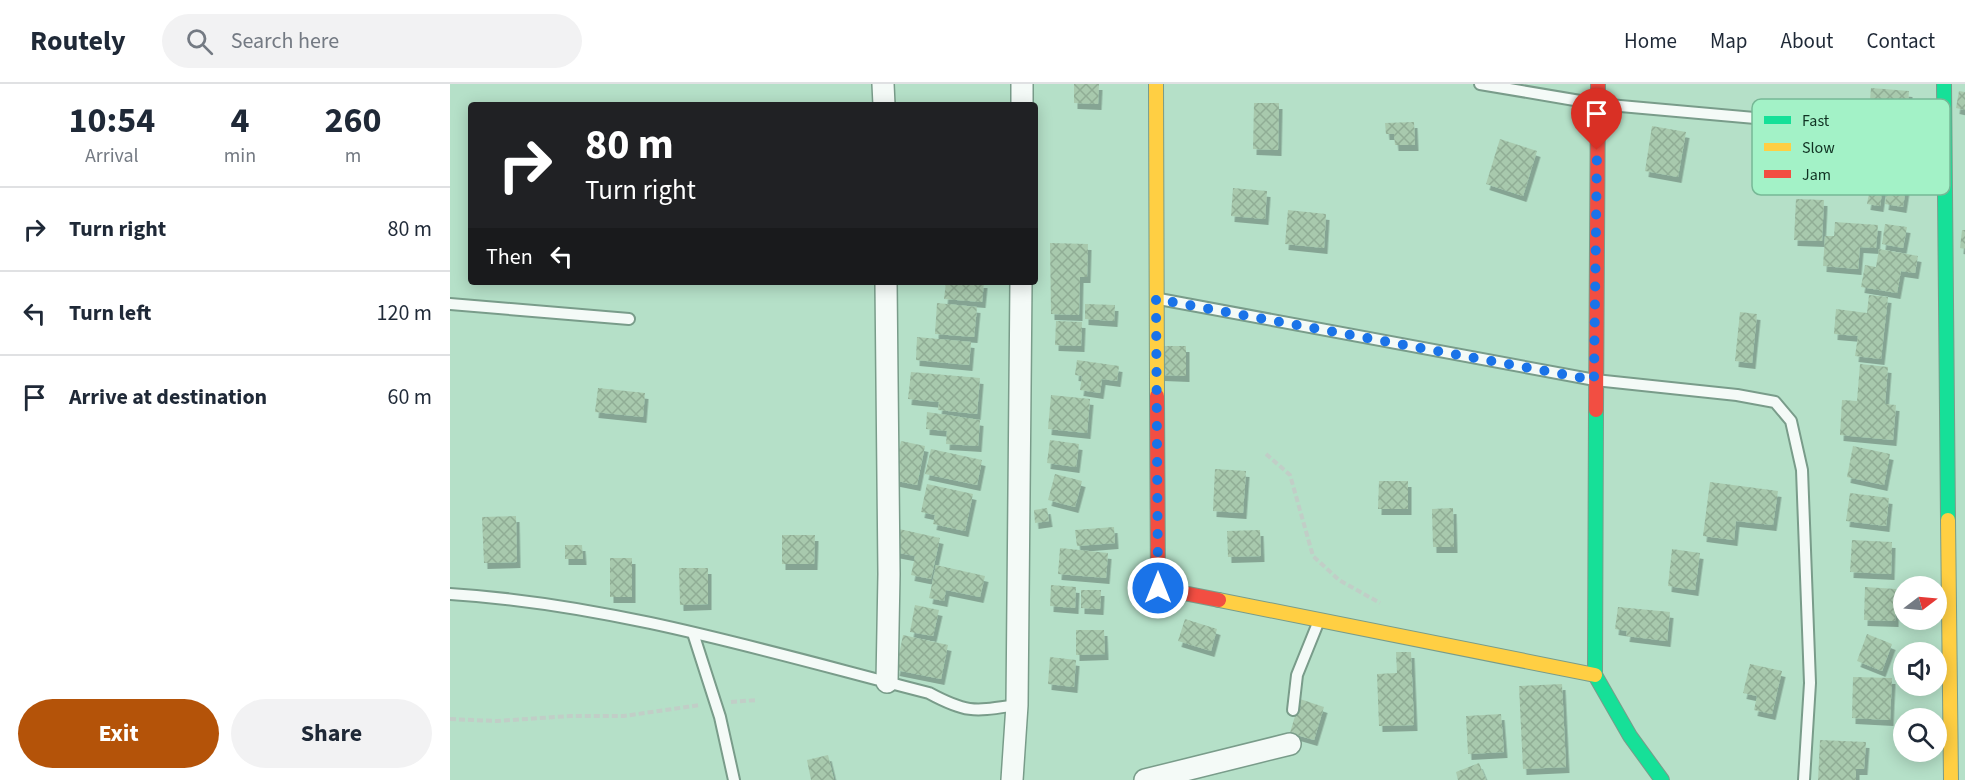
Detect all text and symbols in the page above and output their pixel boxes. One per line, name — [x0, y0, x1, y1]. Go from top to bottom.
search box — [162, 14, 582, 68]
text: Routely — [30, 21, 126, 61]
icon: search — [183, 25, 216, 58]
text: Search here — [231, 25, 339, 57]
text: Home — [1624, 26, 1677, 56]
text: Map — [1710, 26, 1748, 56]
text: About — [1781, 26, 1833, 56]
text: Contact — [1866, 26, 1935, 56]
pin — [1571, 88, 1622, 150]
text: 10:54 — [68, 95, 155, 146]
text: 4 — [230, 95, 249, 146]
text: 260 — [325, 95, 382, 146]
icon: arrive — [1580, 97, 1613, 130]
legend — [1752, 99, 1950, 195]
text: Fast — [1802, 110, 1830, 132]
text: 80 m — [585, 115, 674, 175]
icon: right — [486, 126, 564, 204]
text: Slow — [1802, 137, 1835, 159]
text: Arrival — [85, 142, 139, 170]
text: min — [224, 142, 256, 170]
text: m — [345, 142, 361, 170]
text: Jam — [1802, 164, 1831, 186]
text: Turn right — [585, 171, 696, 210]
icon: right — [18, 213, 51, 246]
text: Turn right — [69, 213, 166, 245]
text: 80 m — [387, 213, 432, 245]
icon: left — [545, 240, 578, 273]
text: Then — [486, 241, 533, 273]
icon: left — [18, 297, 51, 330]
text: Turn left — [69, 297, 151, 329]
text: 120 m — [377, 297, 432, 329]
icon: arrive — [18, 381, 51, 414]
text: Arrive at destination — [69, 381, 267, 413]
text: 60 m — [387, 381, 432, 413]
position arrow — [1126, 556, 1190, 620]
north arrow — [1893, 576, 1947, 630]
map controls — [1893, 576, 1947, 762]
button: sound — [1893, 642, 1947, 696]
button: Exit — [18, 699, 219, 768]
button: Share — [231, 699, 432, 768]
button: search — [1893, 708, 1947, 762]

